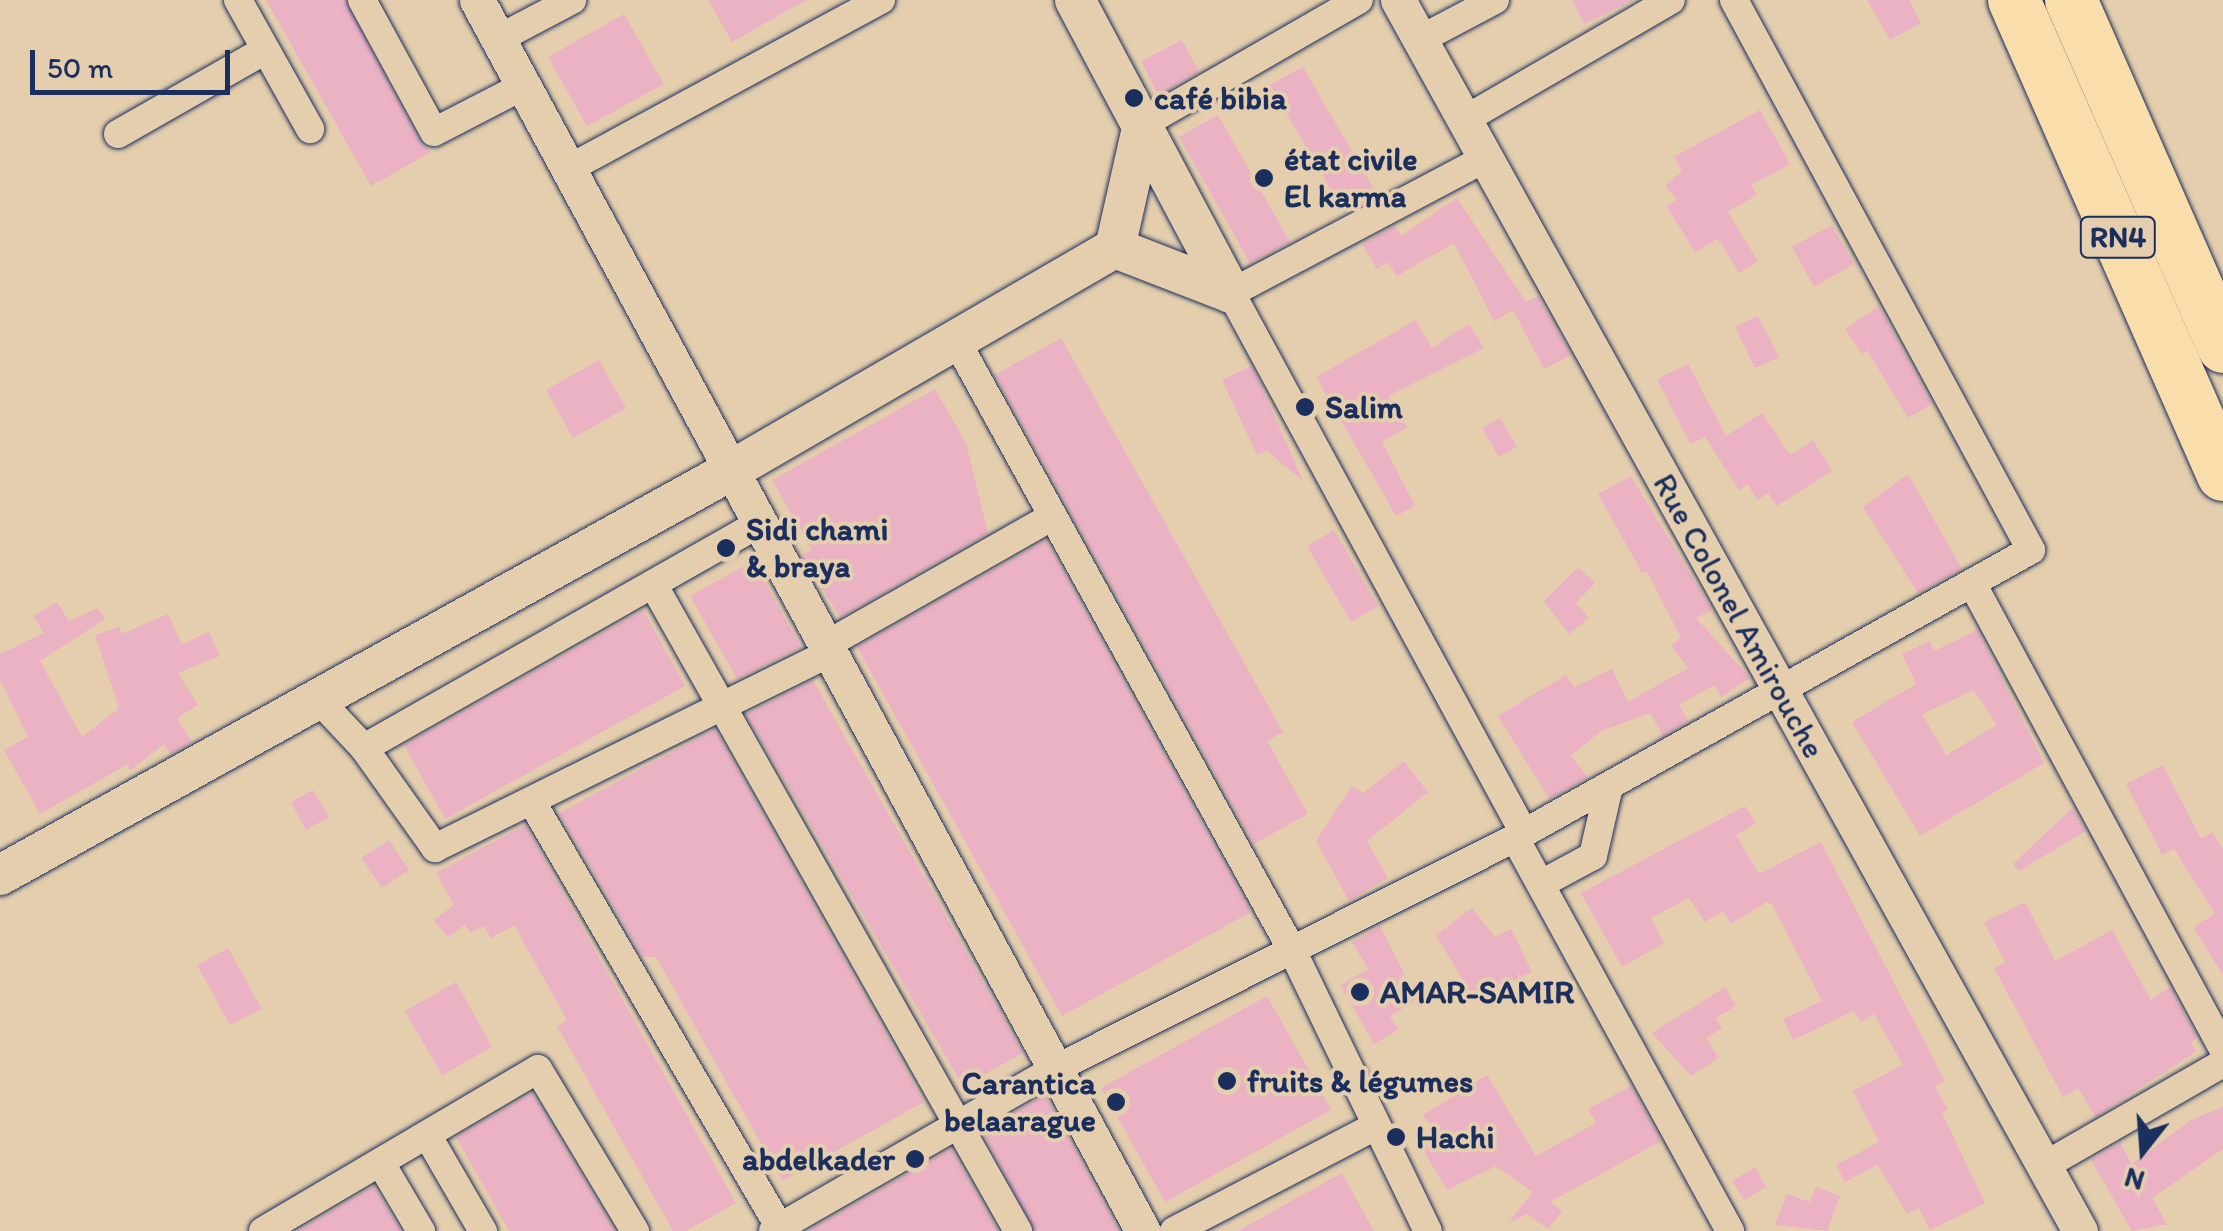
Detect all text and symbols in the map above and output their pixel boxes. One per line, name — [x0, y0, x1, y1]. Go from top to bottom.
scale bar — [35, 30, 235, 92]
text: 50 m — [47, 49, 113, 86]
place label: café bibia — [1154, 79, 1286, 117]
marker: café bibia — [1123, 87, 1145, 109]
place label: état civile El karma — [1284, 141, 1418, 216]
marker: état civile El karma — [1253, 167, 1275, 189]
road number: RN4 — [2078, 212, 2158, 262]
place label: Salim — [1325, 388, 1403, 426]
marker: Salim — [1294, 396, 1316, 418]
street label: Rue Colonel Amirouche — [1645, 467, 1833, 765]
place label: Sidi chami & braya — [746, 511, 888, 586]
marker: Sidi chami & braya — [715, 537, 737, 559]
place label: AMAR-SAMIR — [1380, 973, 1574, 1011]
marker: AMAR-SAMIR — [1349, 981, 1371, 1003]
place label: fruits & légumes — [1247, 1062, 1473, 1100]
place label: Carantica belaarague — [944, 1065, 1096, 1140]
marker: fruits & légumes — [1216, 1070, 1238, 1092]
marker: Carantica belaarague — [1105, 1091, 1127, 1113]
north arrow — [2093, 1101, 2193, 1201]
place label: Hachi — [1416, 1118, 1494, 1156]
marker: Hachi — [1385, 1126, 1407, 1148]
place label: abdelkader — [742, 1140, 895, 1178]
marker: abdelkader — [904, 1148, 926, 1170]
text: N — [2120, 1161, 2148, 1199]

